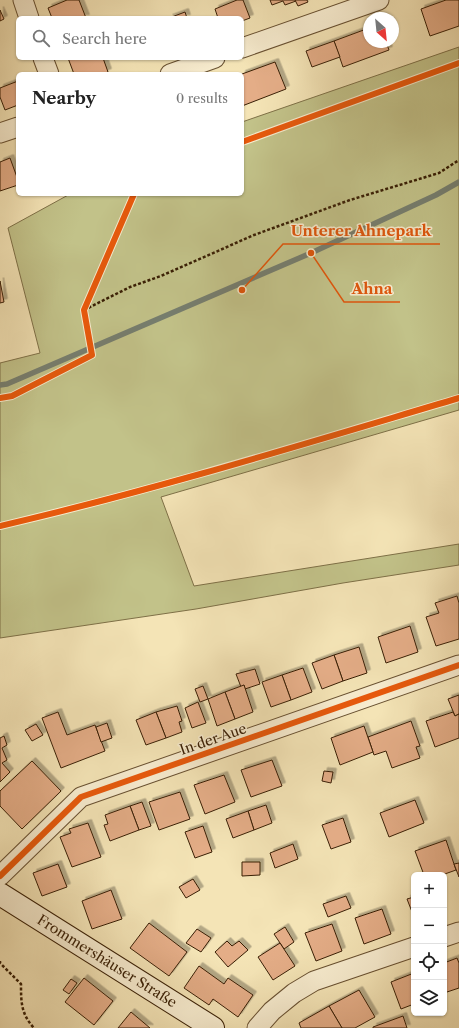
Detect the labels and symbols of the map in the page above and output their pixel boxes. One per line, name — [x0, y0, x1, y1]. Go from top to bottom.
north arrow — [363, 12, 399, 48]
callout: Unterer Ahnepark — [283, 217, 440, 244]
text: Unterer Ahnepark — [291, 221, 432, 240]
callout: Ahna — [344, 275, 400, 302]
text: Ahna — [351, 279, 393, 298]
street label: In der Aue — [177, 719, 249, 759]
street label: Frommershäuser Straße — [34, 911, 180, 1011]

